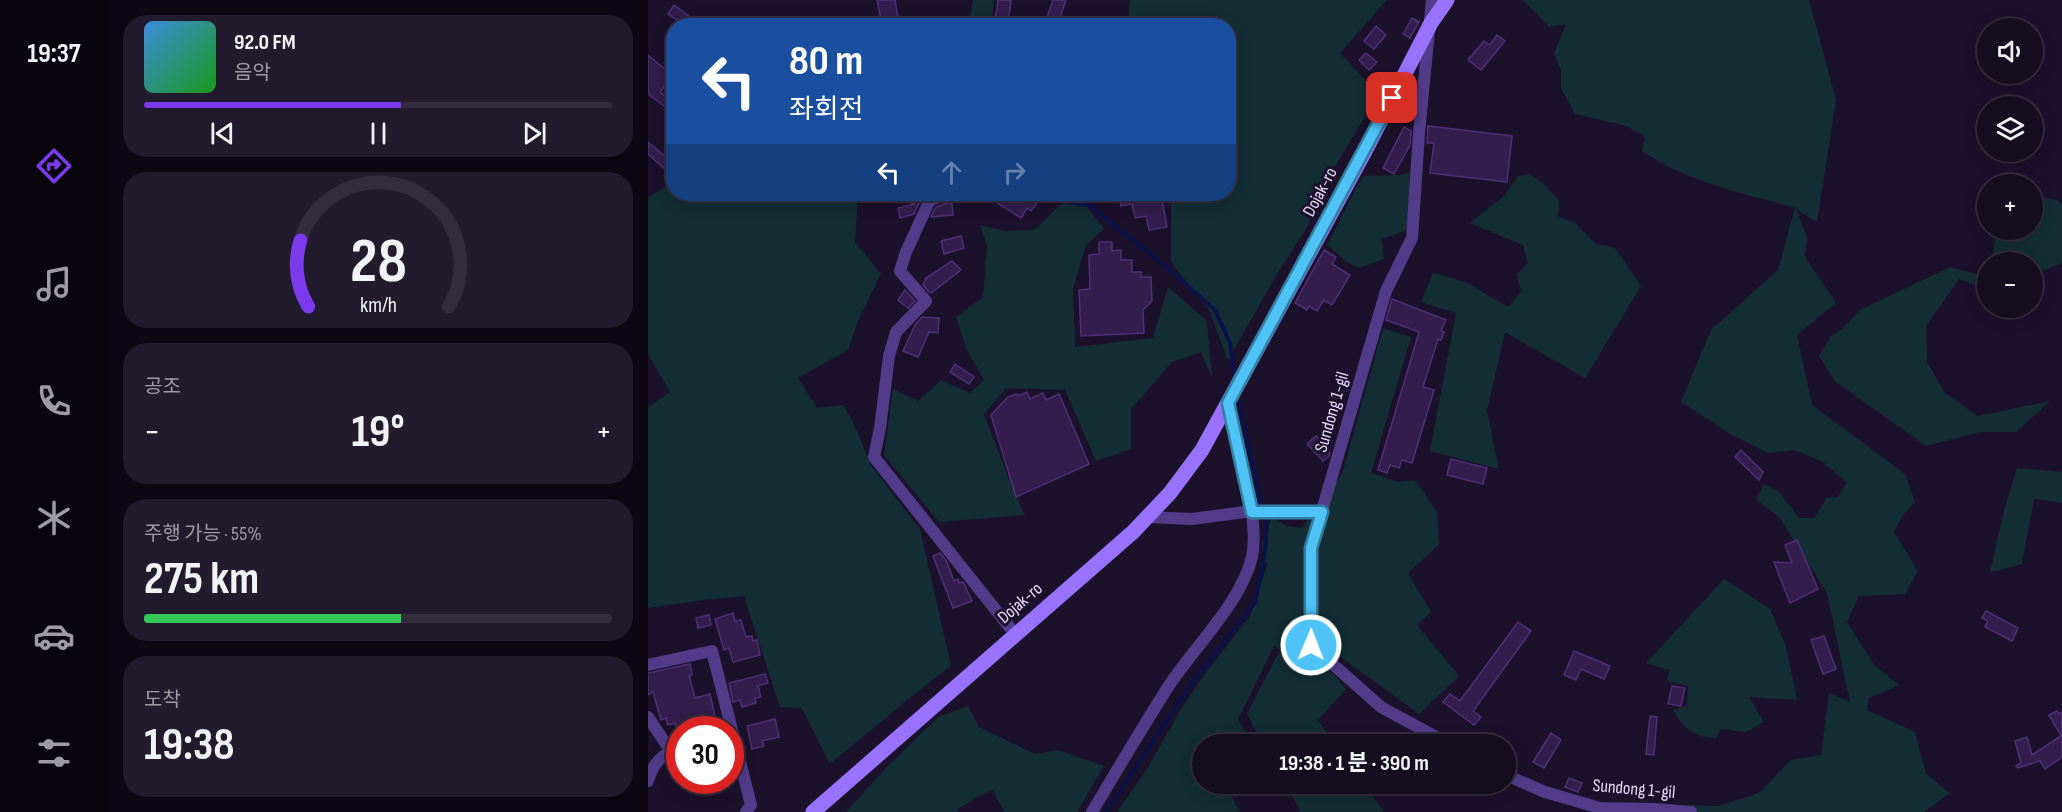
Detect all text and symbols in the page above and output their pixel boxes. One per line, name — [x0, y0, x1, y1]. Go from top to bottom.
map controls — [1977, 18, 2043, 318]
button: sound — [1977, 18, 2043, 84]
text: 92.0 FM — [234, 29, 296, 56]
text: 80 m — [789, 36, 863, 87]
text: 19:37 — [27, 38, 81, 70]
icon: left — [690, 42, 768, 120]
text: 음악 — [234, 61, 271, 85]
pin — [1366, 72, 1417, 123]
icon: arrive — [1375, 81, 1408, 114]
text: 좌회전 — [789, 94, 864, 126]
button: layers — [1977, 96, 2043, 162]
icon: previous — [206, 117, 239, 150]
icon: pause — [362, 117, 395, 150]
icon: next — [518, 117, 551, 150]
icon: directions — [33, 145, 75, 187]
icon: left — [872, 156, 905, 189]
icon: ahead — [935, 156, 968, 189]
icon: right — [998, 156, 1031, 189]
street label: Dojak-ro — [1298, 164, 1342, 220]
button: + — [1977, 174, 2043, 240]
text: 28 — [350, 225, 406, 300]
button: − — [1977, 252, 2043, 318]
icon: music — [33, 263, 75, 305]
text: km/h — [359, 293, 397, 318]
street label: Sundong 1-gil — [1310, 369, 1354, 455]
text: 공조 — [144, 375, 181, 399]
icon: phone — [33, 380, 75, 422]
text: 19° — [351, 405, 405, 460]
text: − — [144, 412, 160, 452]
text: + — [596, 412, 612, 452]
icon: climate — [33, 497, 75, 539]
text: 주행 가능 · 55% — [144, 522, 262, 546]
text: 275 km — [144, 552, 259, 607]
street label: Dojak-ro — [993, 578, 1047, 628]
position arrow — [1279, 613, 1343, 677]
icon: car — [33, 615, 75, 657]
text: 도착 — [144, 688, 181, 712]
speed limit sign: 30 — [666, 716, 744, 794]
text: 19:38 — [144, 718, 234, 773]
icon: filters — [33, 732, 75, 774]
text: 19:38 · 1 분 · 390 m — [1279, 750, 1429, 777]
street label: Sundong 1-gil — [1592, 775, 1676, 803]

